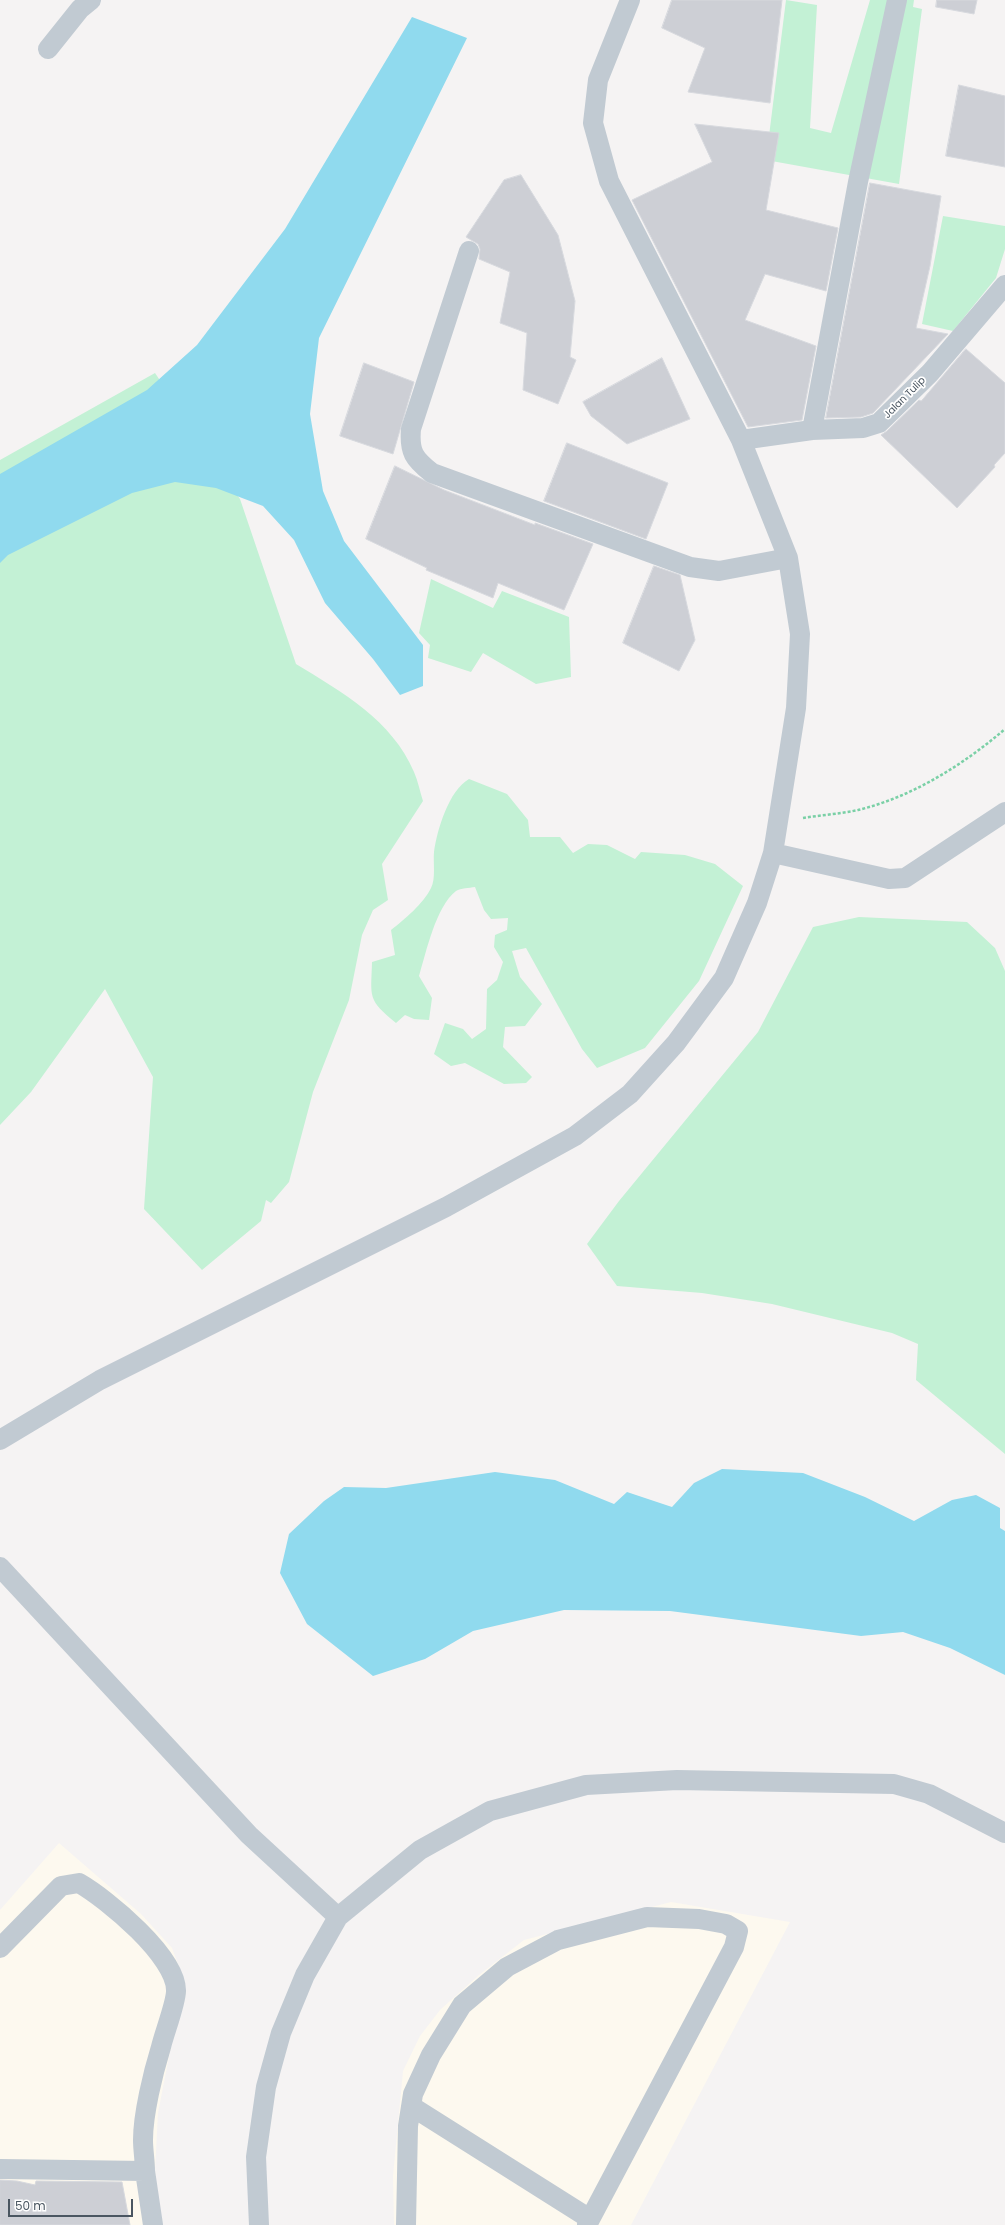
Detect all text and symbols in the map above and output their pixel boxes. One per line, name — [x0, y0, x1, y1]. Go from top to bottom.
street label: Jalan Tulip — [882, 375, 928, 421]
scale bar — [10, 2191, 135, 2217]
text: 50 m — [15, 2197, 46, 2214]

